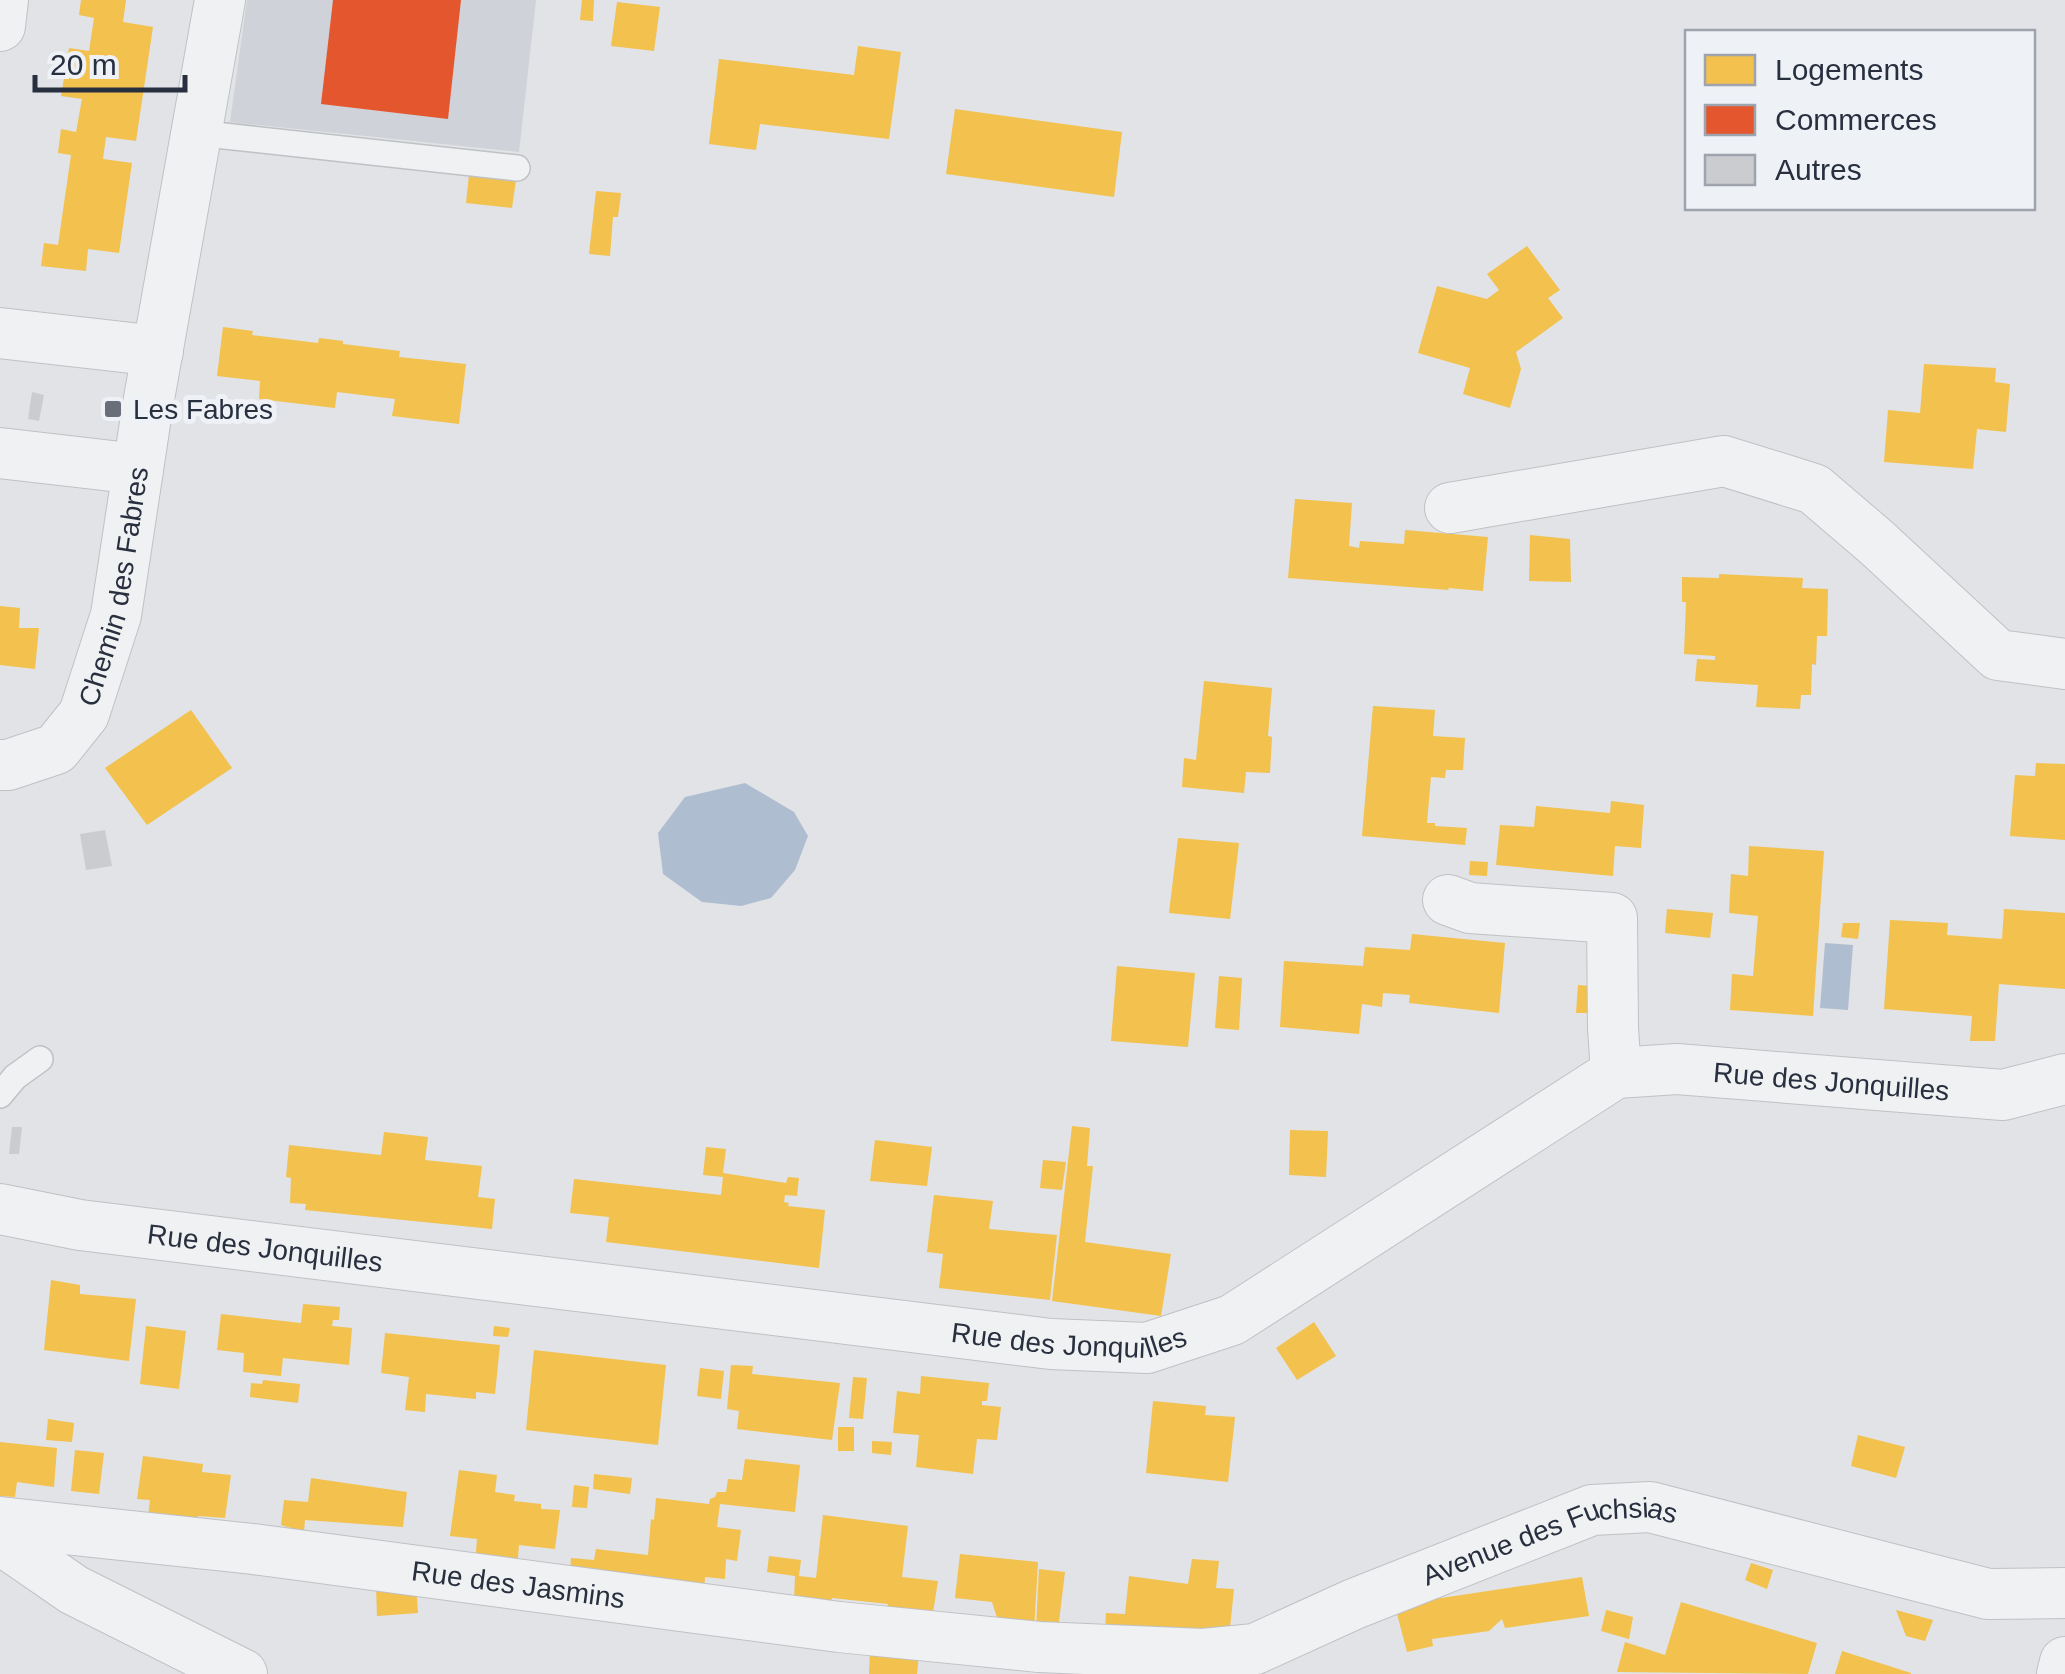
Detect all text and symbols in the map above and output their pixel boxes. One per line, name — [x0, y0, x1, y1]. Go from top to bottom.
scale bar — [35, 30, 185, 92]
legend — [1685, 30, 2035, 210]
text: 20 m — [50, 48, 117, 81]
text: Logements — [1775, 53, 1923, 86]
text: Commerces — [1775, 103, 1937, 136]
text: Autres — [1775, 153, 1862, 186]
place label: Les Fabres — [133, 394, 273, 425]
marker: Les Fabres — [102, 398, 124, 420]
street label: Chemin des Fabres — [73, 465, 154, 710]
street label: Rue des Jonquilles — [1712, 1057, 1951, 1107]
street label: Rue des Jonquilles — [146, 1218, 384, 1278]
street label: Rue des Jonquilles — [950, 1317, 1190, 1364]
street label: Avenue des Fuchsias — [1418, 1492, 1681, 1591]
street label: Rue des Jasmins — [410, 1555, 627, 1614]

